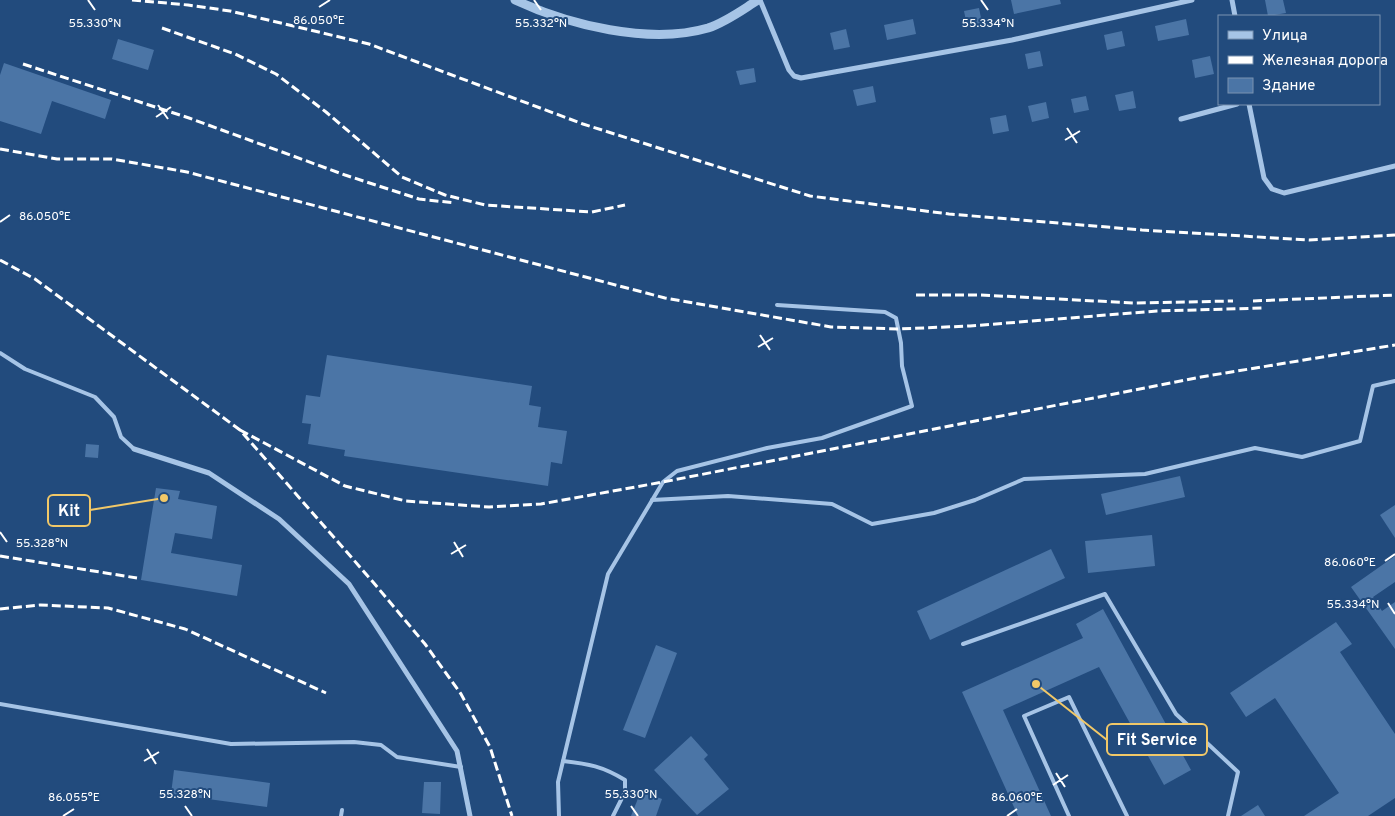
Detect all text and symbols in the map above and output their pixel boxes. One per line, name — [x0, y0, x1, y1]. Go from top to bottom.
text: 86.050°E — [293, 13, 345, 29]
legend — [1218, 15, 1380, 105]
text: 55.330°N — [68, 16, 122, 32]
text: 55.332°N — [515, 16, 567, 32]
text: 55.334°N — [962, 16, 1014, 32]
text: Улица — [1262, 27, 1307, 46]
text: Железная дорога — [1262, 52, 1388, 71]
text: Здание — [1262, 77, 1315, 96]
text: 86.050°E — [19, 209, 71, 225]
callout: Kit — [48, 495, 90, 526]
text: Kit — [58, 502, 80, 522]
text: 55.328°N — [16, 536, 68, 552]
text: 86.060°E — [1324, 555, 1376, 571]
text: 55.334°N — [1327, 597, 1379, 613]
callout: Fit Service — [1107, 724, 1207, 755]
text: Fit Service — [1117, 731, 1197, 751]
text: 55.328°N — [159, 787, 211, 803]
text: 55.330°N — [604, 787, 658, 803]
text: 86.055°E — [48, 790, 100, 806]
text: 86.060°E — [991, 790, 1043, 806]

